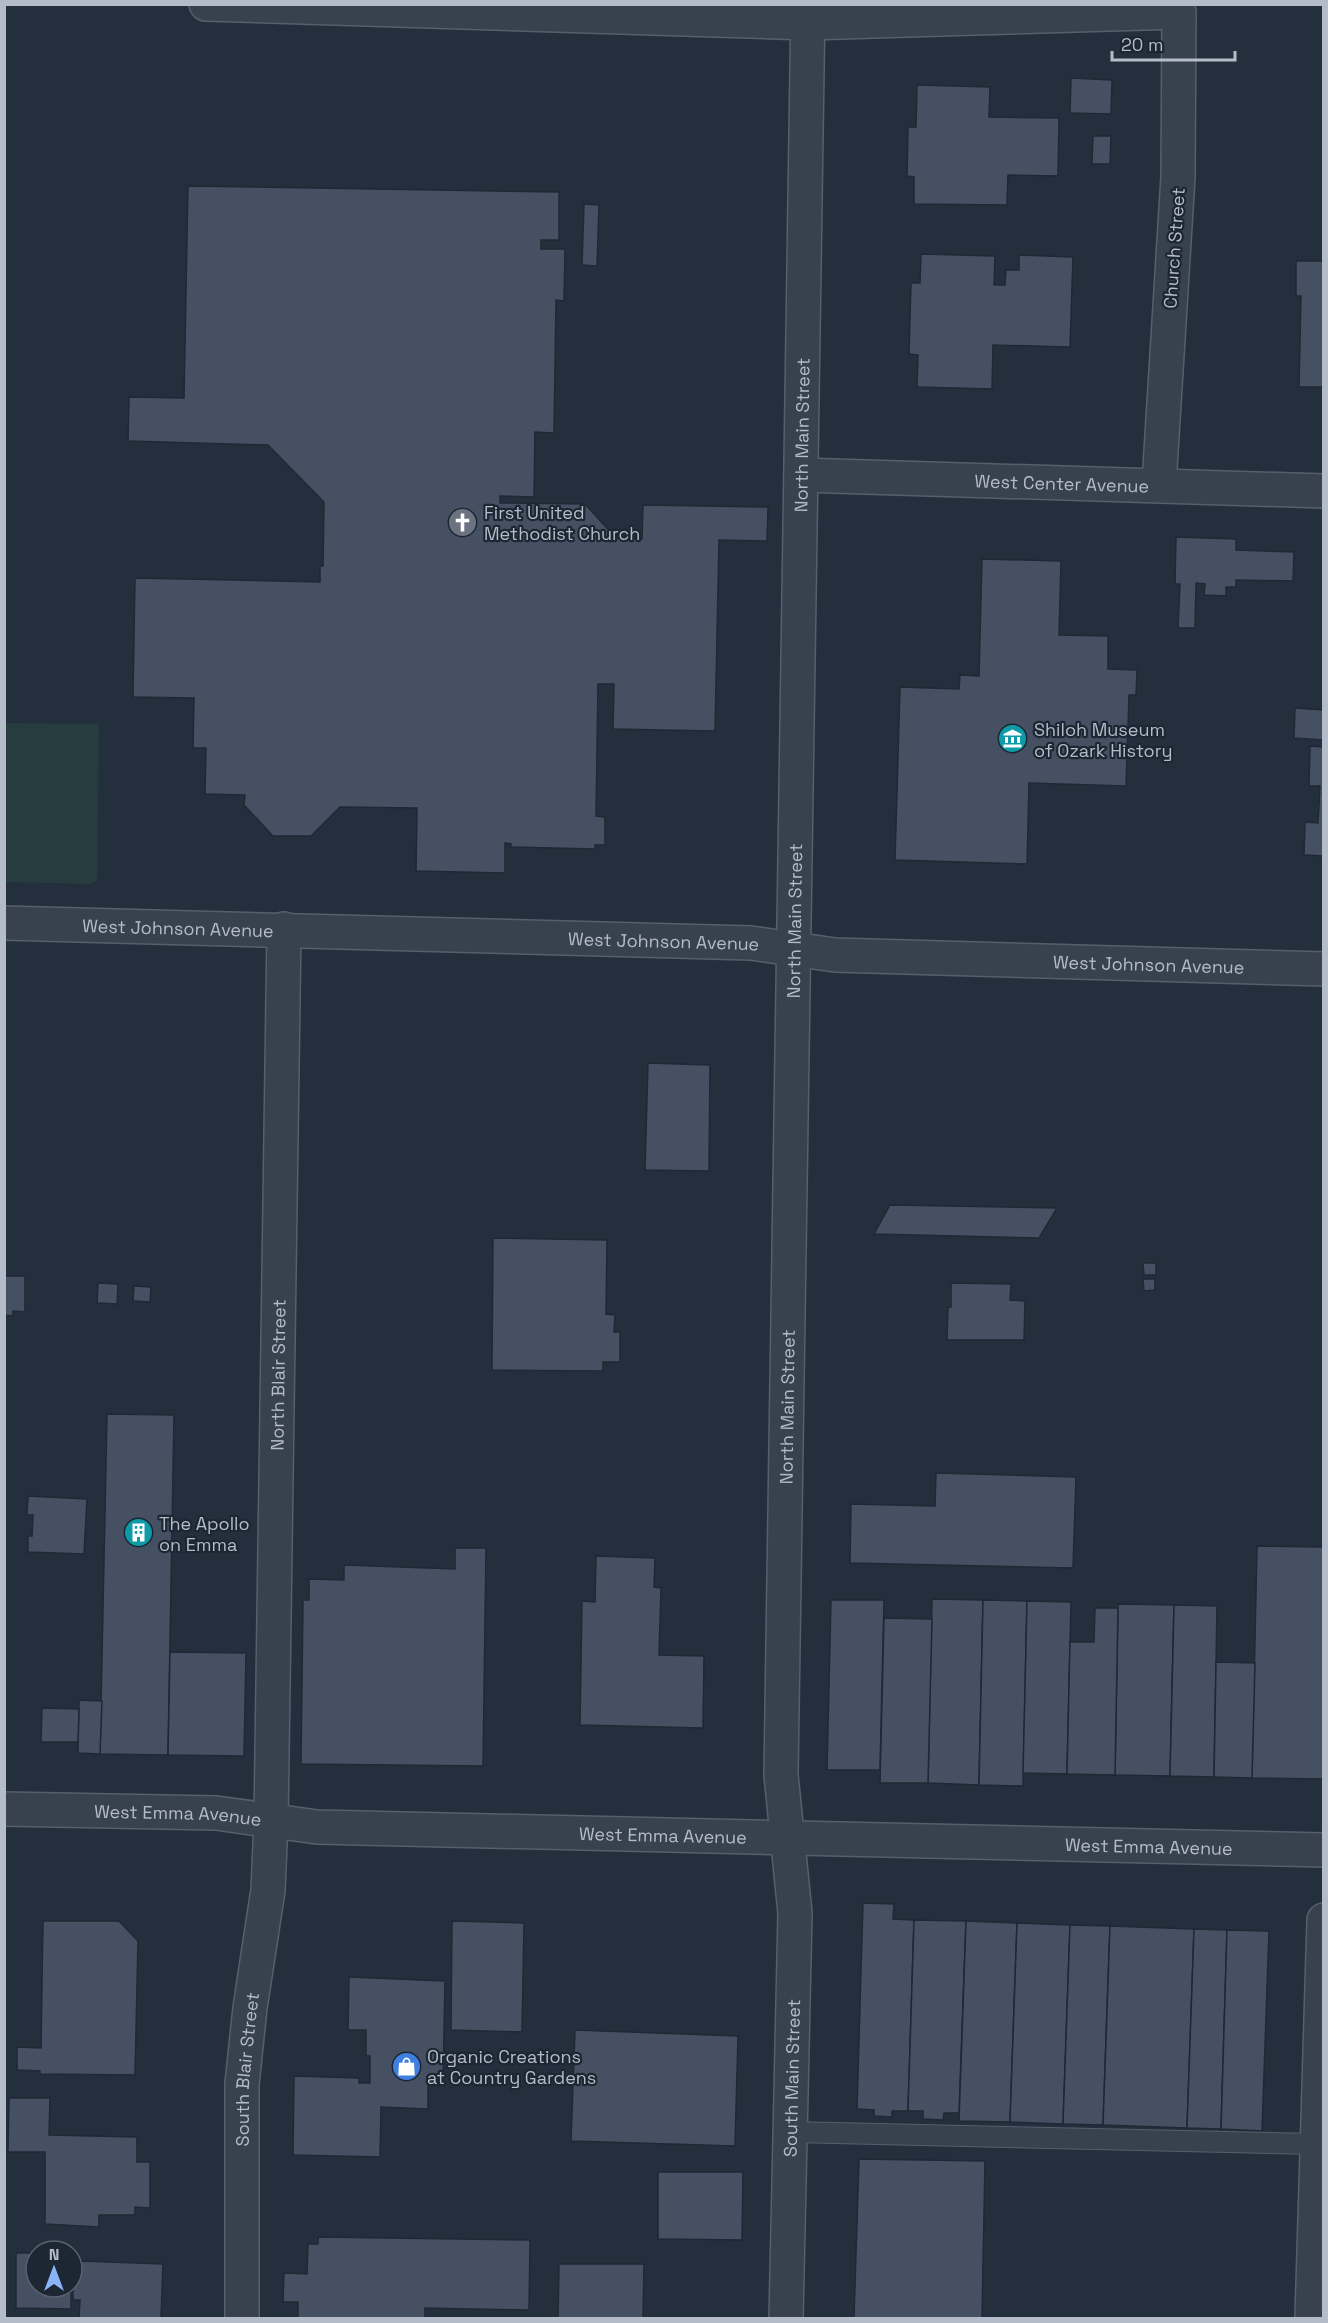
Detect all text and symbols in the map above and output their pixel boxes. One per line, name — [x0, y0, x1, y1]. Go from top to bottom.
scale bar — [1112, 24, 1235, 62]
text: 20 m — [1121, 33, 1164, 56]
street label: Church Street — [1158, 187, 1190, 309]
street label: North Main Street — [789, 357, 814, 513]
street label: West Center Avenue — [974, 469, 1150, 497]
place label: First United Methodist Church — [484, 501, 640, 545]
church icon: First United Methodist Church — [447, 506, 479, 538]
place label: Shiloh Museum of Ozark History — [1034, 718, 1173, 762]
museum icon: Shiloh Museum of Ozark History — [997, 723, 1029, 755]
street label: North Main Street — [781, 843, 807, 999]
street label: West Johnson Avenue — [82, 914, 274, 942]
street label: West Johnson Avenue — [568, 927, 761, 956]
street label: West Johnson Avenue — [1053, 950, 1245, 978]
street label: North Blair Street — [265, 1299, 290, 1451]
street label: North Main Street — [774, 1329, 799, 1484]
place label: The Apollo on Emma — [159, 1512, 250, 1556]
building icon: The Apollo on Emma — [122, 1517, 154, 1549]
street label: West Emma Avenue — [94, 1799, 263, 1831]
street label: West Emma Avenue — [579, 1821, 747, 1848]
street label: West Emma Avenue — [1065, 1833, 1233, 1859]
street label: South Blair Street — [230, 1990, 264, 2146]
street label: South Main Street — [778, 1999, 805, 2157]
place label: Organic Creations at Country Gardens — [427, 2045, 596, 2089]
shop icon: Organic Creations at Country Gardens — [390, 2050, 422, 2082]
north arrow — [24, 2239, 84, 2299]
text: N — [49, 2244, 59, 2265]

